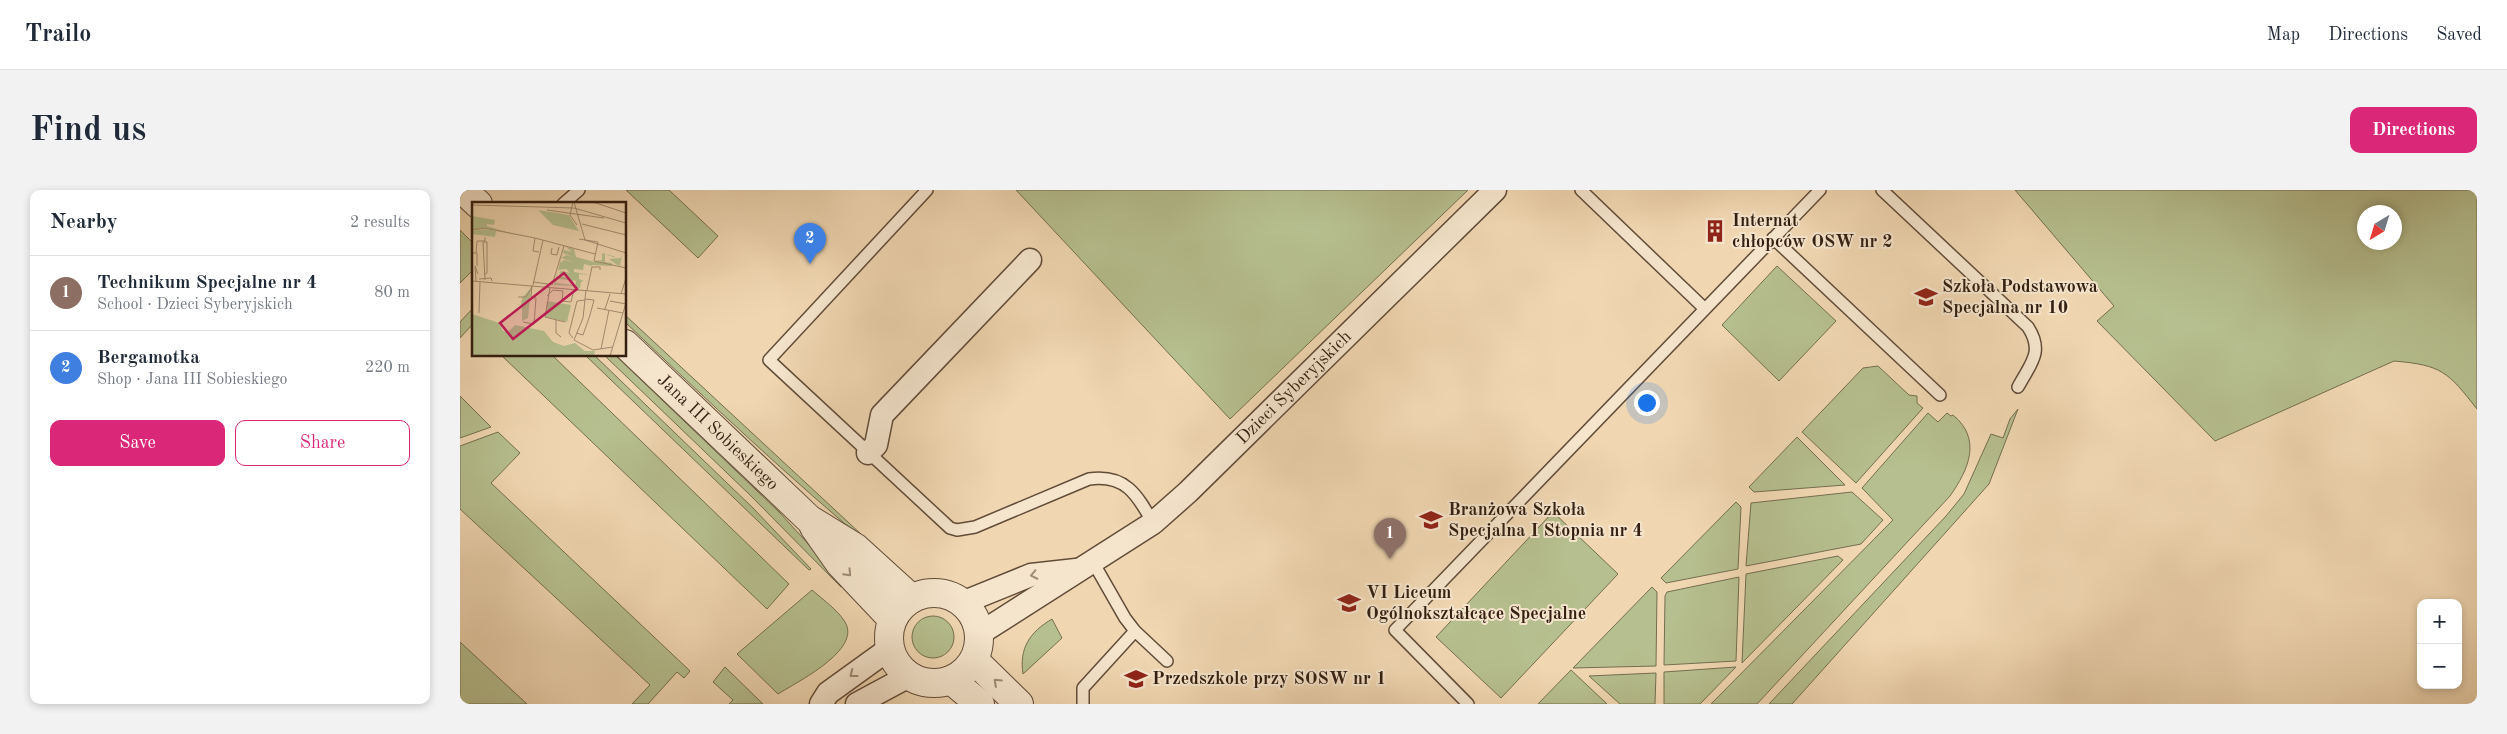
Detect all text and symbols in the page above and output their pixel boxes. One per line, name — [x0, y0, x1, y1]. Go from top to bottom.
text: Trailo — [25, 23, 91, 47]
text: Map — [2267, 26, 2300, 44]
text: Directions — [2328, 26, 2408, 44]
text: Saved — [2436, 26, 2482, 44]
button: Directions — [2350, 107, 2477, 153]
text: Find us — [30, 113, 146, 148]
inset map — [472, 202, 626, 356]
north arrow — [2357, 205, 2402, 250]
text: Nearby — [50, 212, 118, 233]
place label: Internat chłopców OSW nr 2 — [1732, 212, 1893, 251]
text: 2 results — [350, 215, 410, 231]
building icon: Internat chłopców OSW nr 2 — [1702, 218, 1728, 244]
pin: 2 — [794, 223, 826, 264]
text: Technikum Specjalne nr 4 — [97, 274, 317, 293]
place label: Szkoła Podstawowa Specjalna nr 10 — [1942, 278, 2098, 317]
school or university icon: Szkoła Podstawowa Specjalna nr 10 — [1913, 284, 1939, 310]
text: 1 — [61, 285, 71, 301]
text: 80 m — [374, 285, 410, 301]
text: School · Dzieci Syberyjskich — [97, 297, 293, 313]
street label: Dzieci Syberyjskich — [1233, 327, 1355, 448]
text: Bergamotka — [97, 349, 200, 368]
text: 2 — [61, 360, 71, 376]
text: 220 m — [365, 360, 410, 376]
street label: Jana III Sobieskiego — [654, 371, 782, 494]
text: Shop · Jana III Sobieskiego — [97, 372, 288, 388]
your location — [1634, 390, 1660, 416]
button: Save — [50, 420, 225, 466]
button: Share — [235, 420, 410, 466]
place label: Branżowa Szkoła Specjalna I Stopnia nr 4 — [1448, 501, 1643, 540]
school or university icon: Branżowa Szkoła Specjalna I Stopnia nr 4 — [1418, 507, 1444, 533]
pin: 1 — [1374, 518, 1406, 559]
one-way arrow — [842, 567, 851, 576]
one-way arrow — [1029, 569, 1038, 580]
place label: VI Liceum Ogólnokształcące Specjalne — [1366, 584, 1586, 623]
school or university icon: VI Liceum Ogólnokształcące Specjalne — [1336, 590, 1362, 616]
map controls — [2417, 599, 2462, 689]
button: + — [2417, 599, 2462, 644]
button: − — [2417, 644, 2462, 689]
school or university icon: Przedszkole przy SOSW nr 1 — [1123, 666, 1149, 692]
one-way arrow — [849, 668, 859, 677]
place label: Przedszkole przy SOSW nr 1 — [1152, 670, 1386, 688]
one-way arrow — [993, 679, 1002, 688]

